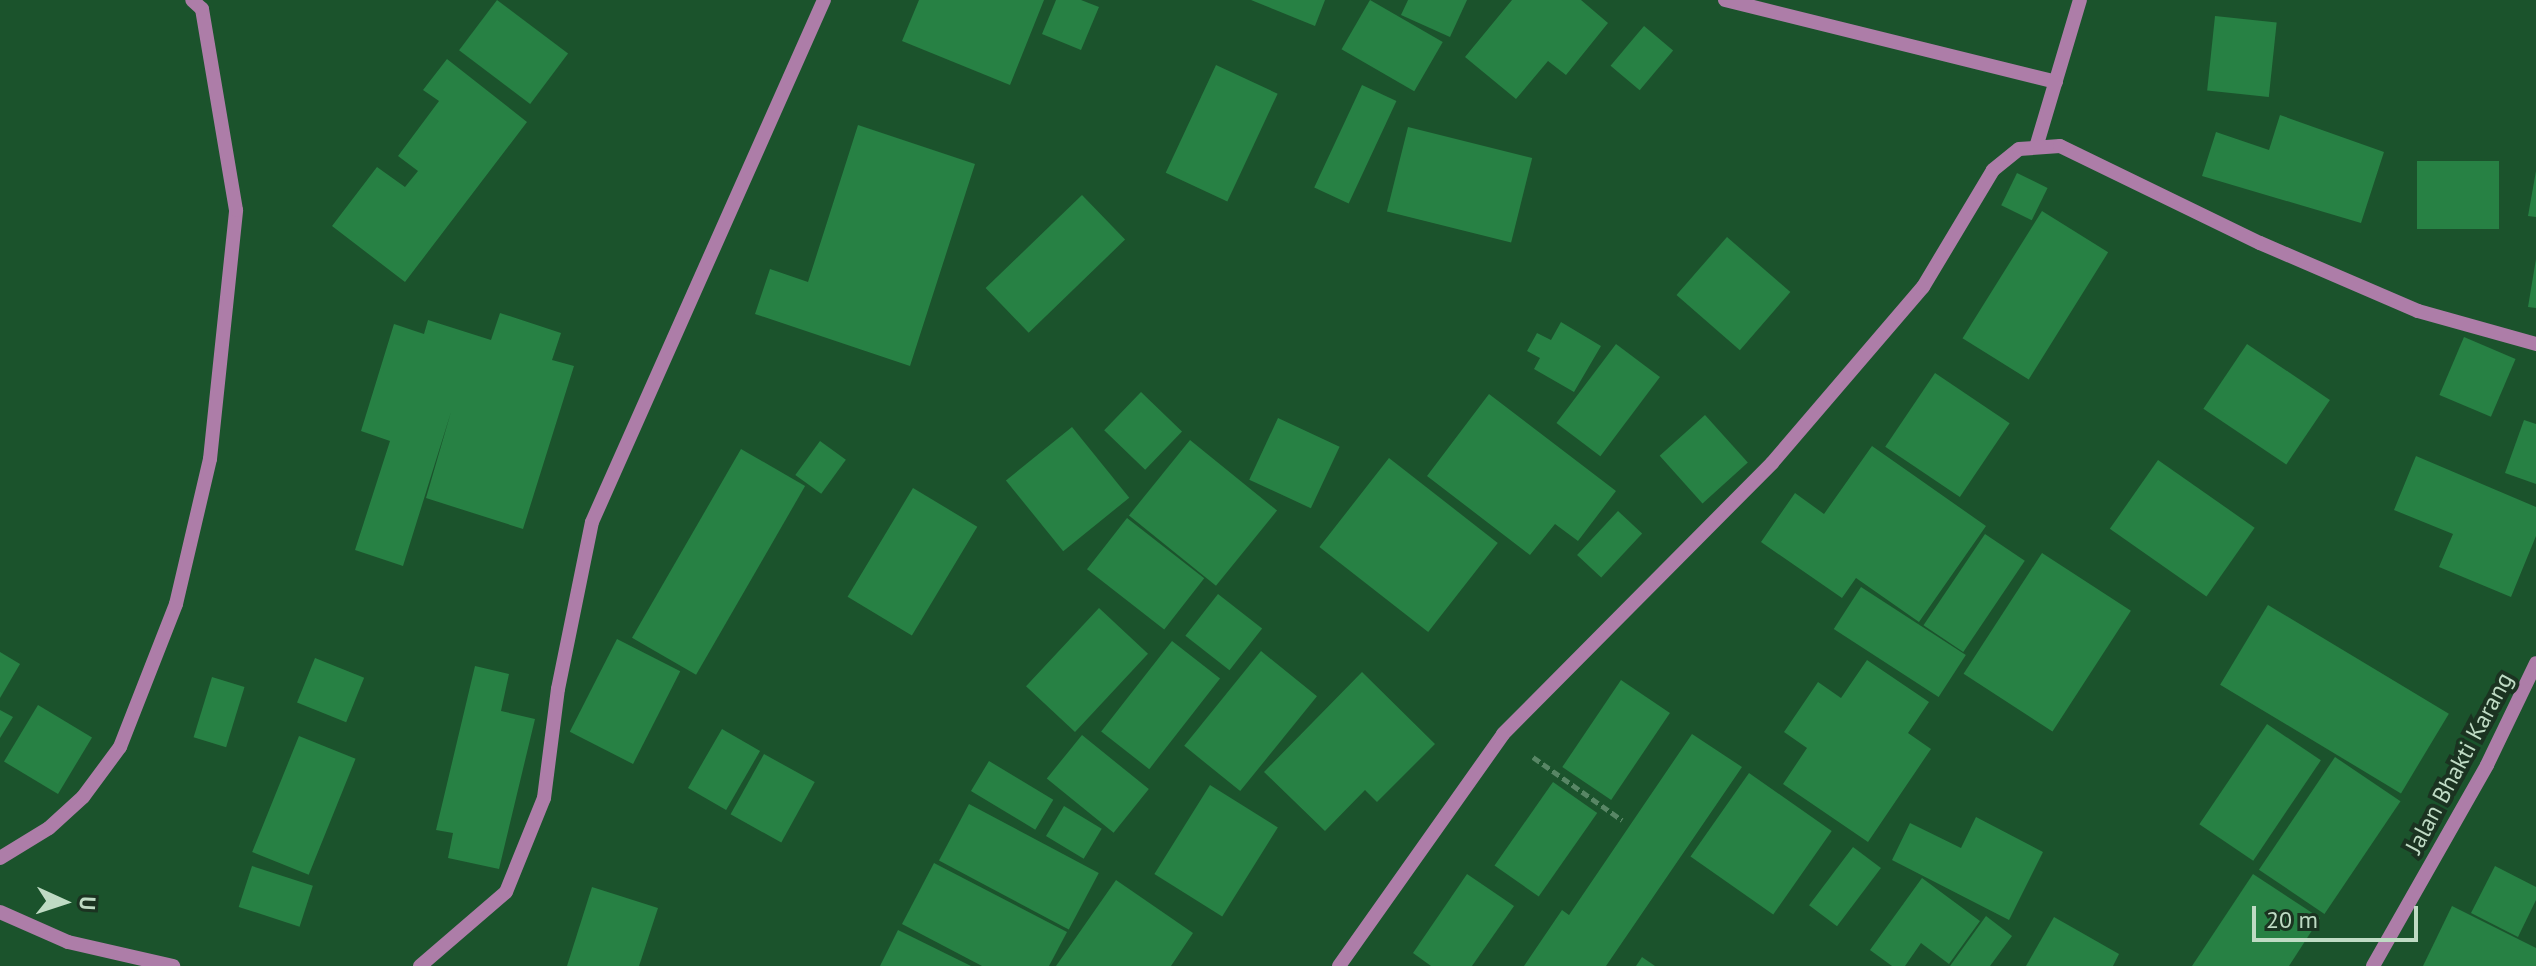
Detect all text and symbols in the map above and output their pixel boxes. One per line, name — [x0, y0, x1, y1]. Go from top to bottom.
street label: Jalan Bhakti Karang — [2399, 668, 2519, 858]
north arrow — [24, 862, 104, 942]
scale bar — [2256, 890, 2422, 940]
text: U — [74, 896, 102, 911]
text: 20 m — [2266, 904, 2318, 935]

